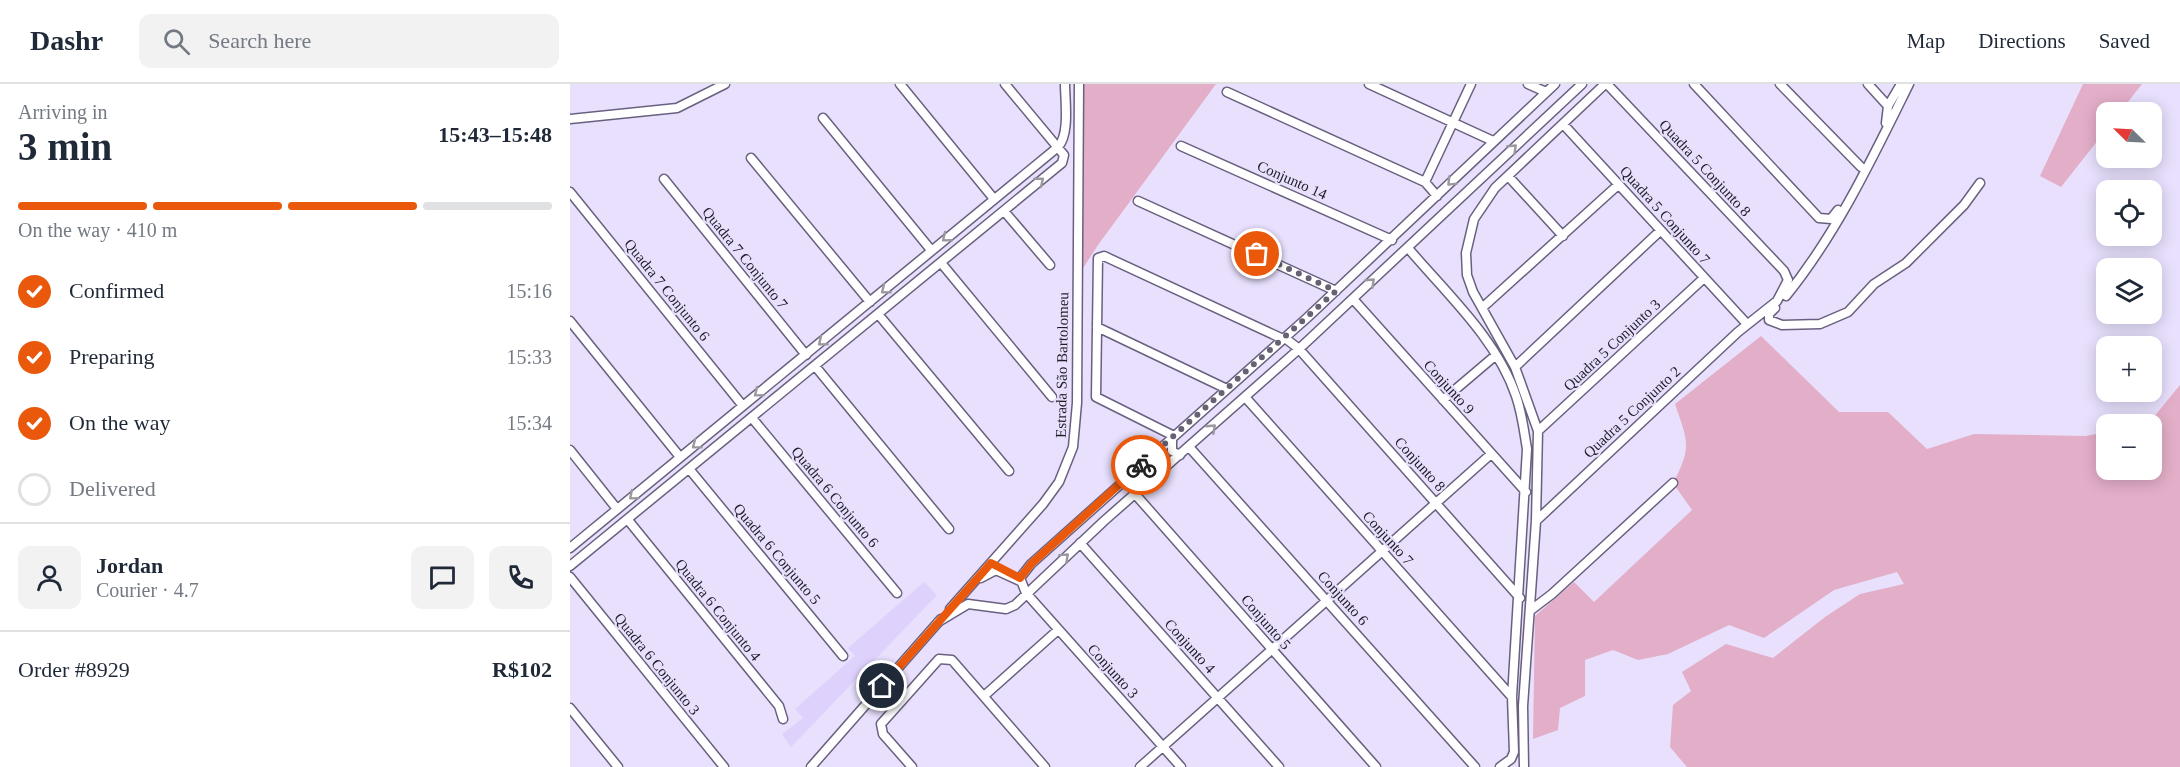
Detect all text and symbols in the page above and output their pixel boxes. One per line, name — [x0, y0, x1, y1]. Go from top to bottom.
search box — [139, 14, 559, 68]
text: Dashr — [30, 25, 103, 56]
icon: search — [160, 25, 193, 58]
text: Search here — [208, 28, 311, 53]
text: Map — [1907, 29, 1945, 53]
text: Directions — [1978, 29, 2066, 53]
text: Saved — [2099, 29, 2150, 53]
text: Arriving in — [18, 101, 107, 123]
north arrow — [2096, 102, 2162, 168]
map controls — [2096, 102, 2162, 480]
street label: Quadra 5 Conjunto 8 — [1656, 116, 1754, 220]
text: 15:43–15:48 — [438, 122, 552, 147]
text: 3 min — [18, 125, 112, 168]
one-way arrow — [1506, 144, 1516, 155]
street label: Conjunto 14 — [1255, 158, 1330, 203]
street label: Quadra 5 Conjunto 7 — [1617, 163, 1714, 268]
one-way arrow — [1448, 174, 1459, 185]
one-way arrow — [1033, 178, 1044, 189]
button: locate — [2096, 180, 2162, 246]
street label: Quadra 7 Conjunto 7 — [699, 204, 791, 312]
text: On the way · 410 m — [18, 219, 177, 241]
pin — [1231, 228, 1282, 279]
one-way arrow — [942, 231, 953, 242]
street label: Quadra 7 Conjunto 6 — [621, 236, 713, 344]
icon: bag — [1240, 237, 1273, 270]
button: layers — [2096, 258, 2162, 324]
icon: check — [18, 275, 51, 308]
text: Confirmed — [69, 278, 164, 303]
one-way arrow — [1365, 278, 1375, 289]
text: 15:16 — [506, 280, 552, 302]
one-way arrow — [880, 283, 891, 294]
street label: Estrada São Bartolomeu — [1053, 291, 1071, 438]
street label: Quadra 5 Conjunto 3 — [1560, 296, 1664, 394]
one-way arrow — [817, 334, 828, 345]
button: + — [2096, 336, 2162, 402]
icon: check — [18, 341, 51, 374]
text: Preparing — [69, 344, 155, 369]
text: 15:33 — [506, 346, 552, 368]
street label: Conjunto 9 — [1421, 357, 1477, 417]
street label: Quadra 5 Conjunto 2 — [1580, 363, 1684, 461]
one-way arrow — [754, 386, 765, 397]
icon: check — [18, 407, 51, 440]
text: On the way — [69, 410, 170, 435]
text: 15:34 — [506, 412, 552, 434]
button: − — [2096, 414, 2162, 480]
one-way arrow — [1204, 424, 1215, 435]
street label: Conjunto 8 — [1392, 434, 1448, 494]
courier — [1111, 435, 1171, 495]
one-way arrow — [691, 438, 702, 449]
street label: Quadra 6 Conjunto 6 — [788, 444, 882, 551]
icon: bike — [1125, 449, 1158, 482]
text: Delivered — [69, 476, 156, 501]
one-way arrow — [629, 489, 640, 500]
street label: Quadra 6 Conjunto 5 — [730, 501, 824, 607]
street label: Conjunto 7 — [1360, 508, 1417, 569]
button: person — [18, 546, 81, 609]
button: chat — [411, 546, 474, 609]
button: phone — [489, 546, 552, 609]
text: Jordan — [96, 553, 163, 578]
one-way arrow — [1058, 553, 1069, 564]
street label: Quadra 6 Conjunto 4 — [672, 556, 764, 664]
street label: Conjunto 6 — [1315, 568, 1372, 629]
text: Courier · 4.7 — [96, 579, 199, 601]
street label: Conjunto 5 — [1238, 591, 1294, 653]
street label: Quadra 6 Conjunto 3 — [611, 610, 703, 718]
street label: Conjunto 4 — [1162, 616, 1219, 677]
street label: Conjunto 3 — [1085, 641, 1141, 701]
text: Order #8929 — [18, 657, 130, 682]
text: R$102 — [492, 657, 552, 682]
pin — [856, 660, 907, 711]
icon: home — [865, 669, 898, 702]

